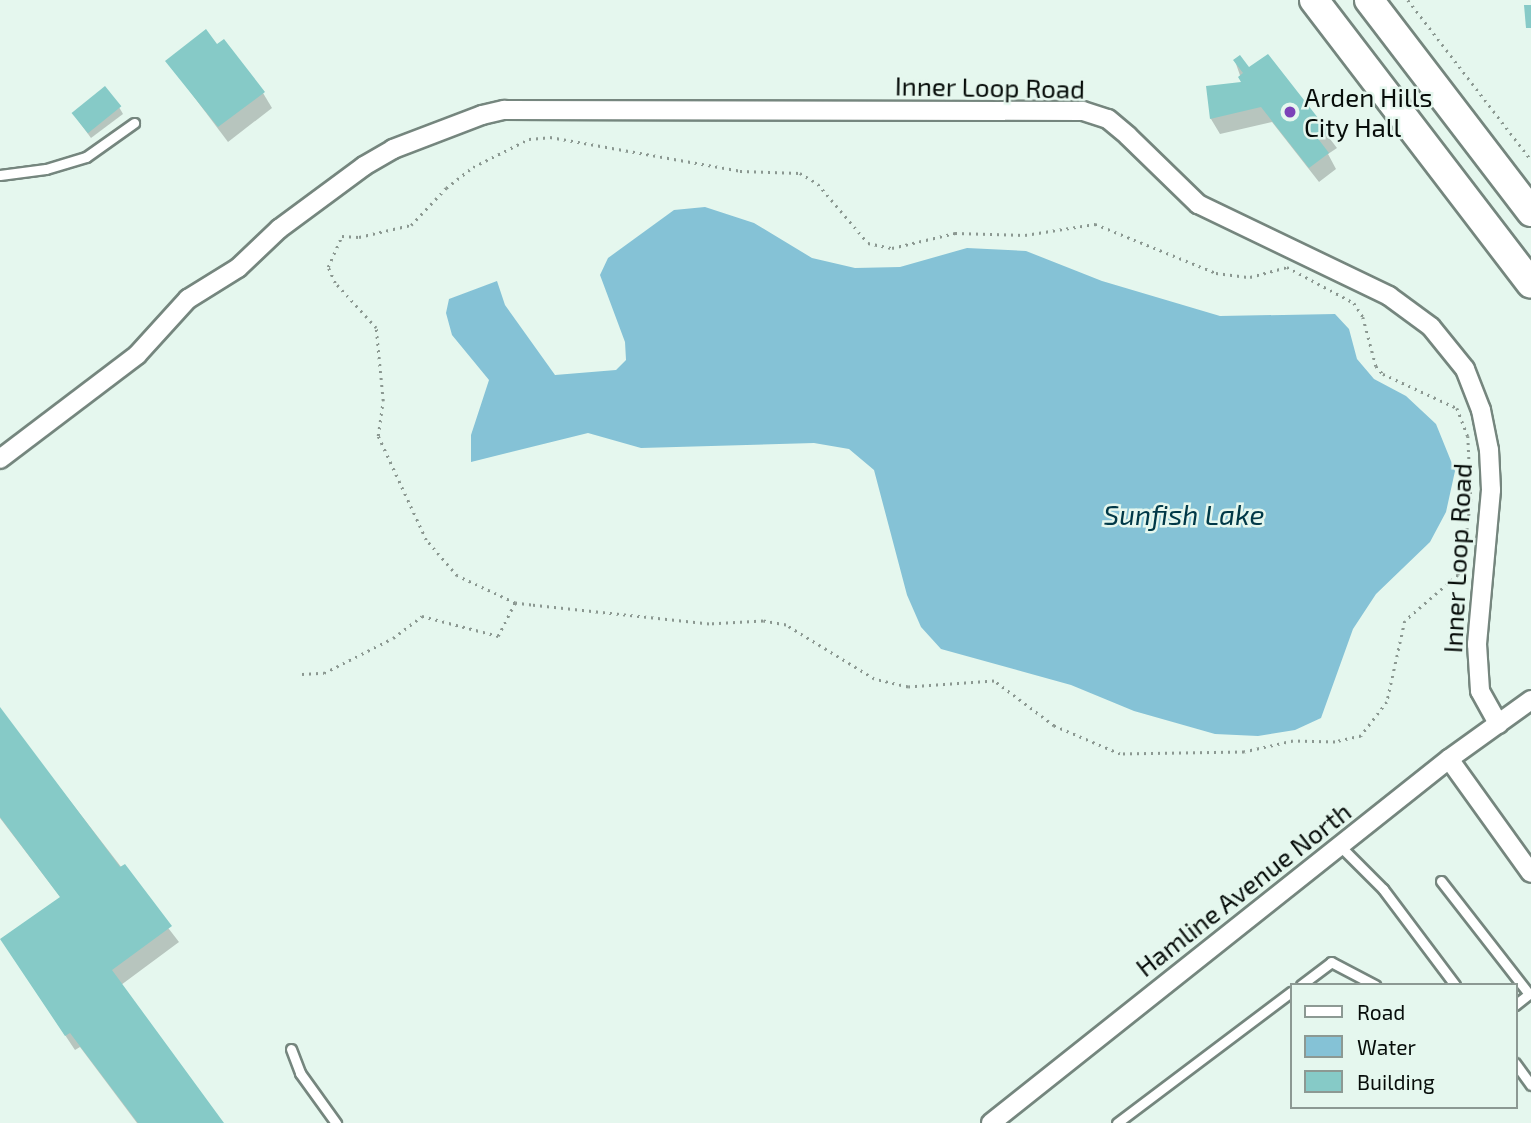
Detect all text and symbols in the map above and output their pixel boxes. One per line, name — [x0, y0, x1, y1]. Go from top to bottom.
street label: Inner Loop Road — [894, 70, 1086, 104]
place label: Arden Hills City Hall — [1304, 81, 1433, 142]
marker: Arden Hills City Hall — [1282, 104, 1298, 120]
street label: Inner Loop Road — [1436, 462, 1478, 654]
water label: Sunfish Lake — [1104, 497, 1264, 531]
street label: Hamline Avenue North — [1129, 795, 1357, 983]
legend — [1290, 983, 1517, 1109]
text: Road — [1357, 999, 1405, 1024]
text: Water — [1357, 1034, 1416, 1059]
text: Building — [1357, 1069, 1435, 1094]

